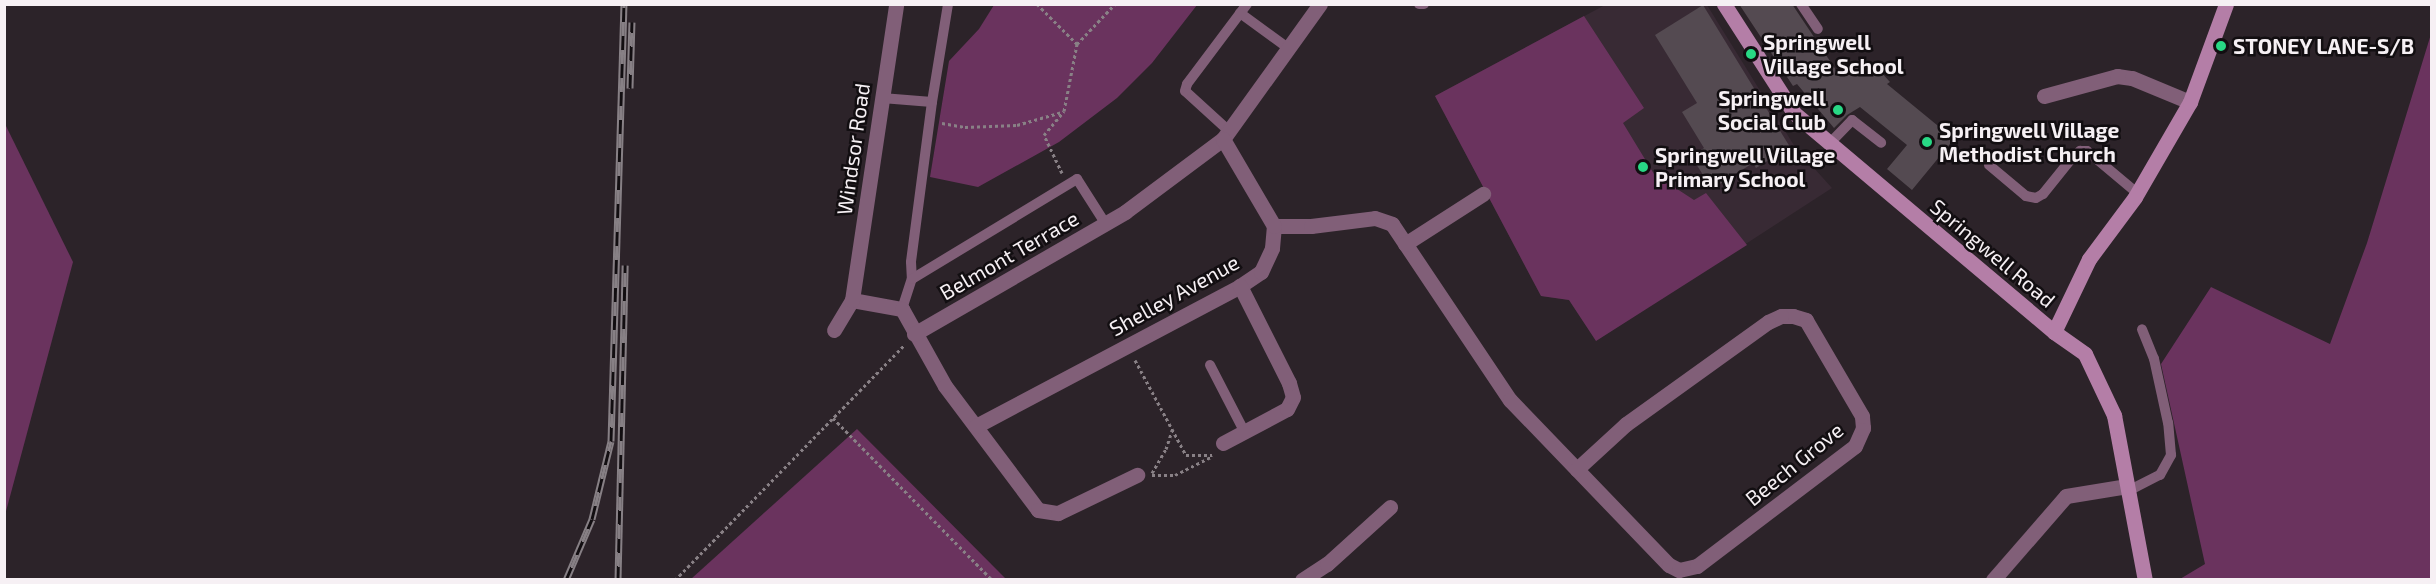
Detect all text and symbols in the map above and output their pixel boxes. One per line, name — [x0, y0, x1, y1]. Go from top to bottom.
place label: Springwell Village School — [1763, 29, 1904, 79]
place label: STONEY LANE-S/B — [2233, 33, 2415, 59]
marker: STONEY LANE-S/B — [2214, 39, 2228, 53]
marker: Springwell Village School — [1744, 47, 1758, 61]
street label: Windsor Road — [831, 81, 875, 217]
place label: Springwell Social Club — [1717, 85, 1826, 135]
marker: Springwell Social Club — [1831, 103, 1845, 117]
place label: Springwell Village Methodist Church — [1939, 117, 2120, 167]
marker: Springwell Village Methodist Church — [1920, 135, 1934, 149]
place label: Springwell Village Primary School — [1655, 142, 1836, 192]
marker: Springwell Village Primary School — [1636, 160, 1650, 174]
street label: Springwell Road — [1925, 193, 2061, 313]
street label: Belmont Terrace — [935, 205, 1083, 305]
street label: Shelley Avenue — [1104, 249, 1244, 341]
street label: Beech Grove — [1740, 417, 1848, 511]

